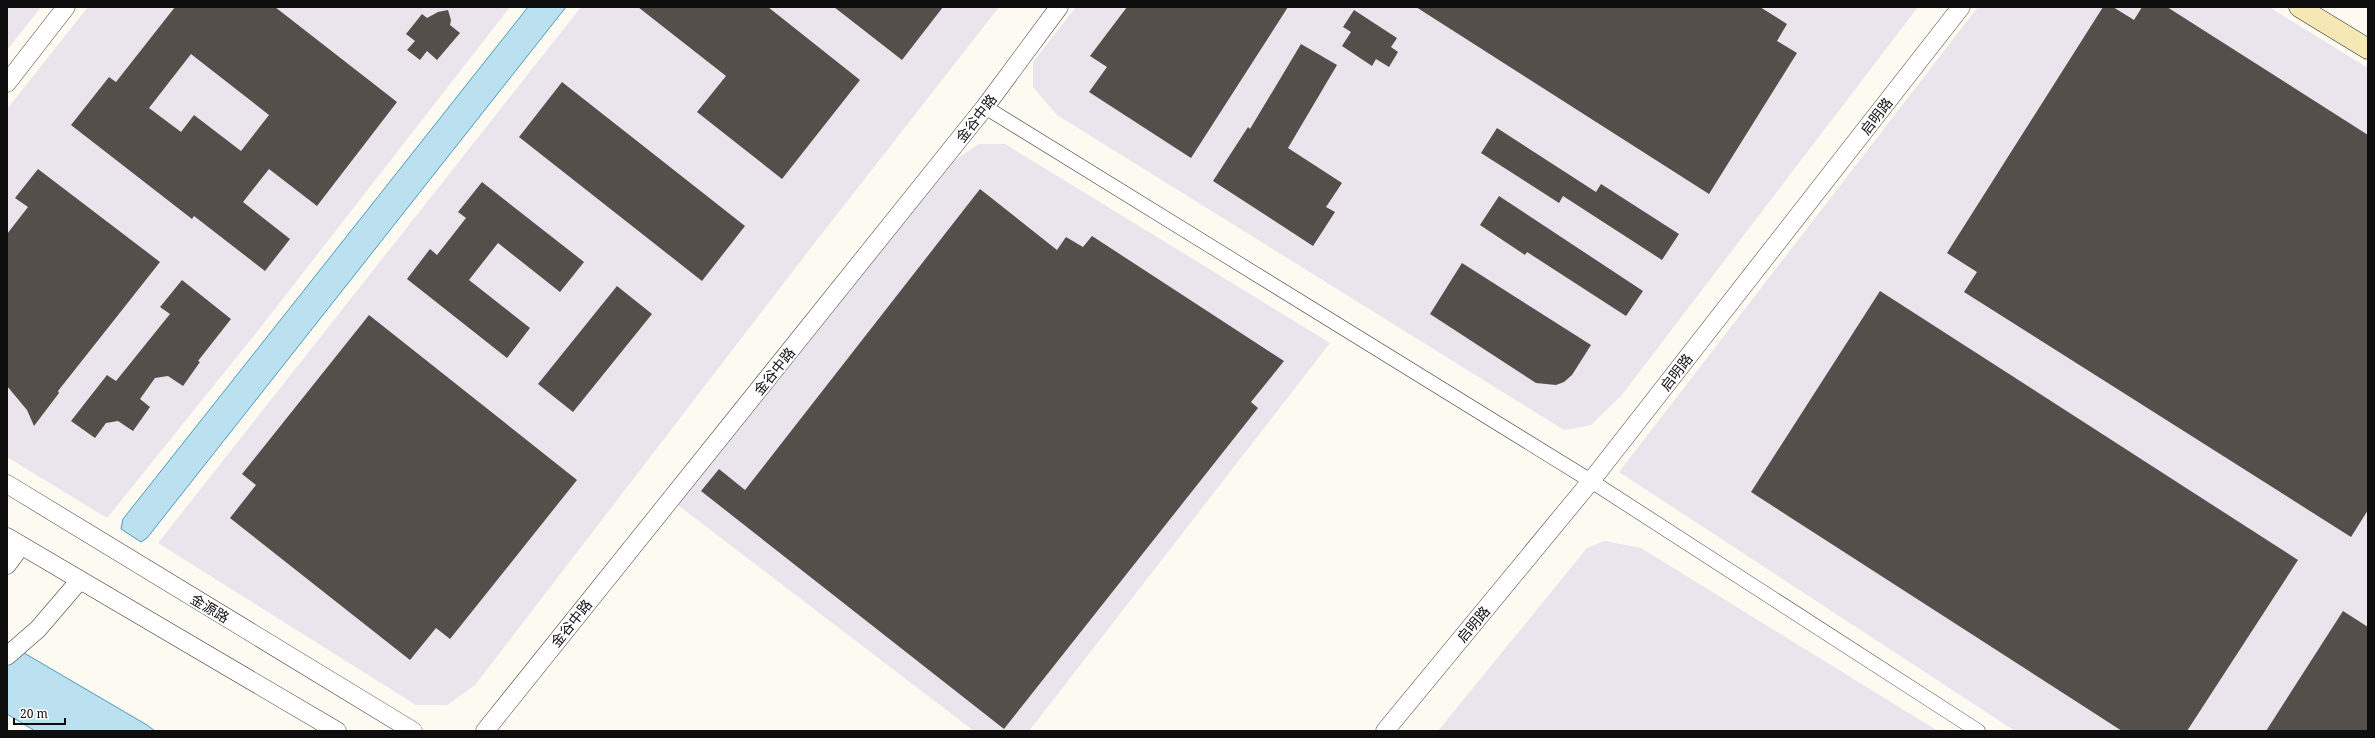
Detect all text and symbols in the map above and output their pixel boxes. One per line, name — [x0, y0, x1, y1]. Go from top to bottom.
street label: 金谷中路 — [951, 90, 1001, 146]
street label: 启明路 — [1856, 94, 1896, 138]
street label: 金谷中路 — [749, 343, 799, 399]
street label: 启明路 — [1656, 350, 1696, 394]
street label: 金源路 — [187, 589, 233, 627]
street label: 金谷中路 — [546, 595, 596, 651]
street label: 启明路 — [1452, 602, 1494, 646]
scale bar — [14, 700, 65, 726]
text: 20 m — [20, 705, 48, 722]

